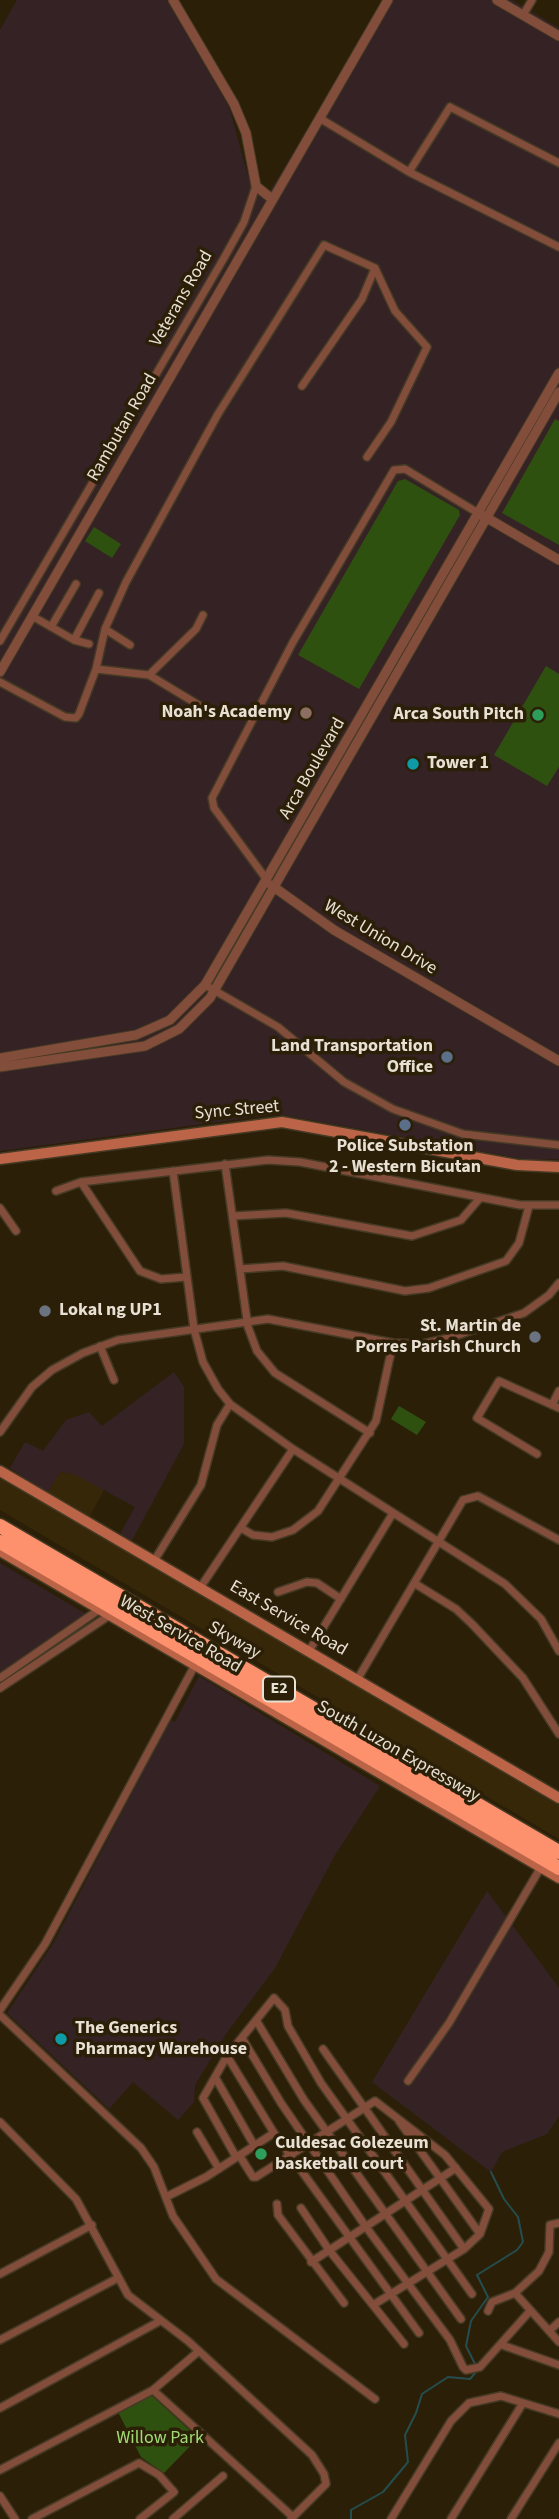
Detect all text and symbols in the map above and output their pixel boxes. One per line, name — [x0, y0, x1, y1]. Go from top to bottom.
street label: Veterans Road — [146, 247, 218, 351]
street label: Rambutan Road — [83, 370, 163, 486]
place label: Noah's Academy — [161, 702, 292, 724]
place label: Arca South Pitch — [393, 704, 524, 726]
marker: Noah's Academy — [298, 705, 314, 721]
marker: Arca South Pitch — [530, 707, 546, 723]
street label: Arca Boulevard — [275, 714, 351, 824]
place label: Tower 1 — [427, 753, 489, 775]
marker: Tower 1 — [405, 756, 421, 772]
street label: West Union Drive — [320, 896, 440, 980]
place label: Land Transportation Office — [271, 1036, 433, 1078]
marker: Land Transportation Office — [439, 1049, 455, 1065]
street label: Sync Street — [194, 1097, 280, 1125]
marker: Police Substation 2 - Western Bicutan — [397, 1117, 413, 1133]
place label: Police Substation 2 - Western Bicutan — [329, 1136, 481, 1178]
place label: Lokal ng UP1 — [59, 1300, 162, 1322]
marker: Lokal ng UP1 — [37, 1303, 53, 1319]
place label: St. Martin de Porres Parish Church — [355, 1316, 521, 1358]
marker: St. Martin de Porres Parish Church — [527, 1329, 543, 1345]
street label: East Service Road — [225, 1577, 351, 1661]
street label: West Service Road — [115, 1591, 245, 1679]
street label: Skyway — [204, 1617, 264, 1665]
road number: E2 — [263, 1676, 295, 1702]
street label: South Luzon Expressway — [313, 1696, 483, 1808]
place label: The Generics Pharmacy Warehouse — [75, 2018, 247, 2060]
marker: The Generics Pharmacy Warehouse — [53, 2031, 69, 2047]
place label: Culdesac Golezeum basketball court — [275, 2133, 429, 2176]
marker: Culdesac Golezeum basketball court — [253, 2146, 269, 2162]
park label: Willow Park — [116, 2428, 204, 2450]

